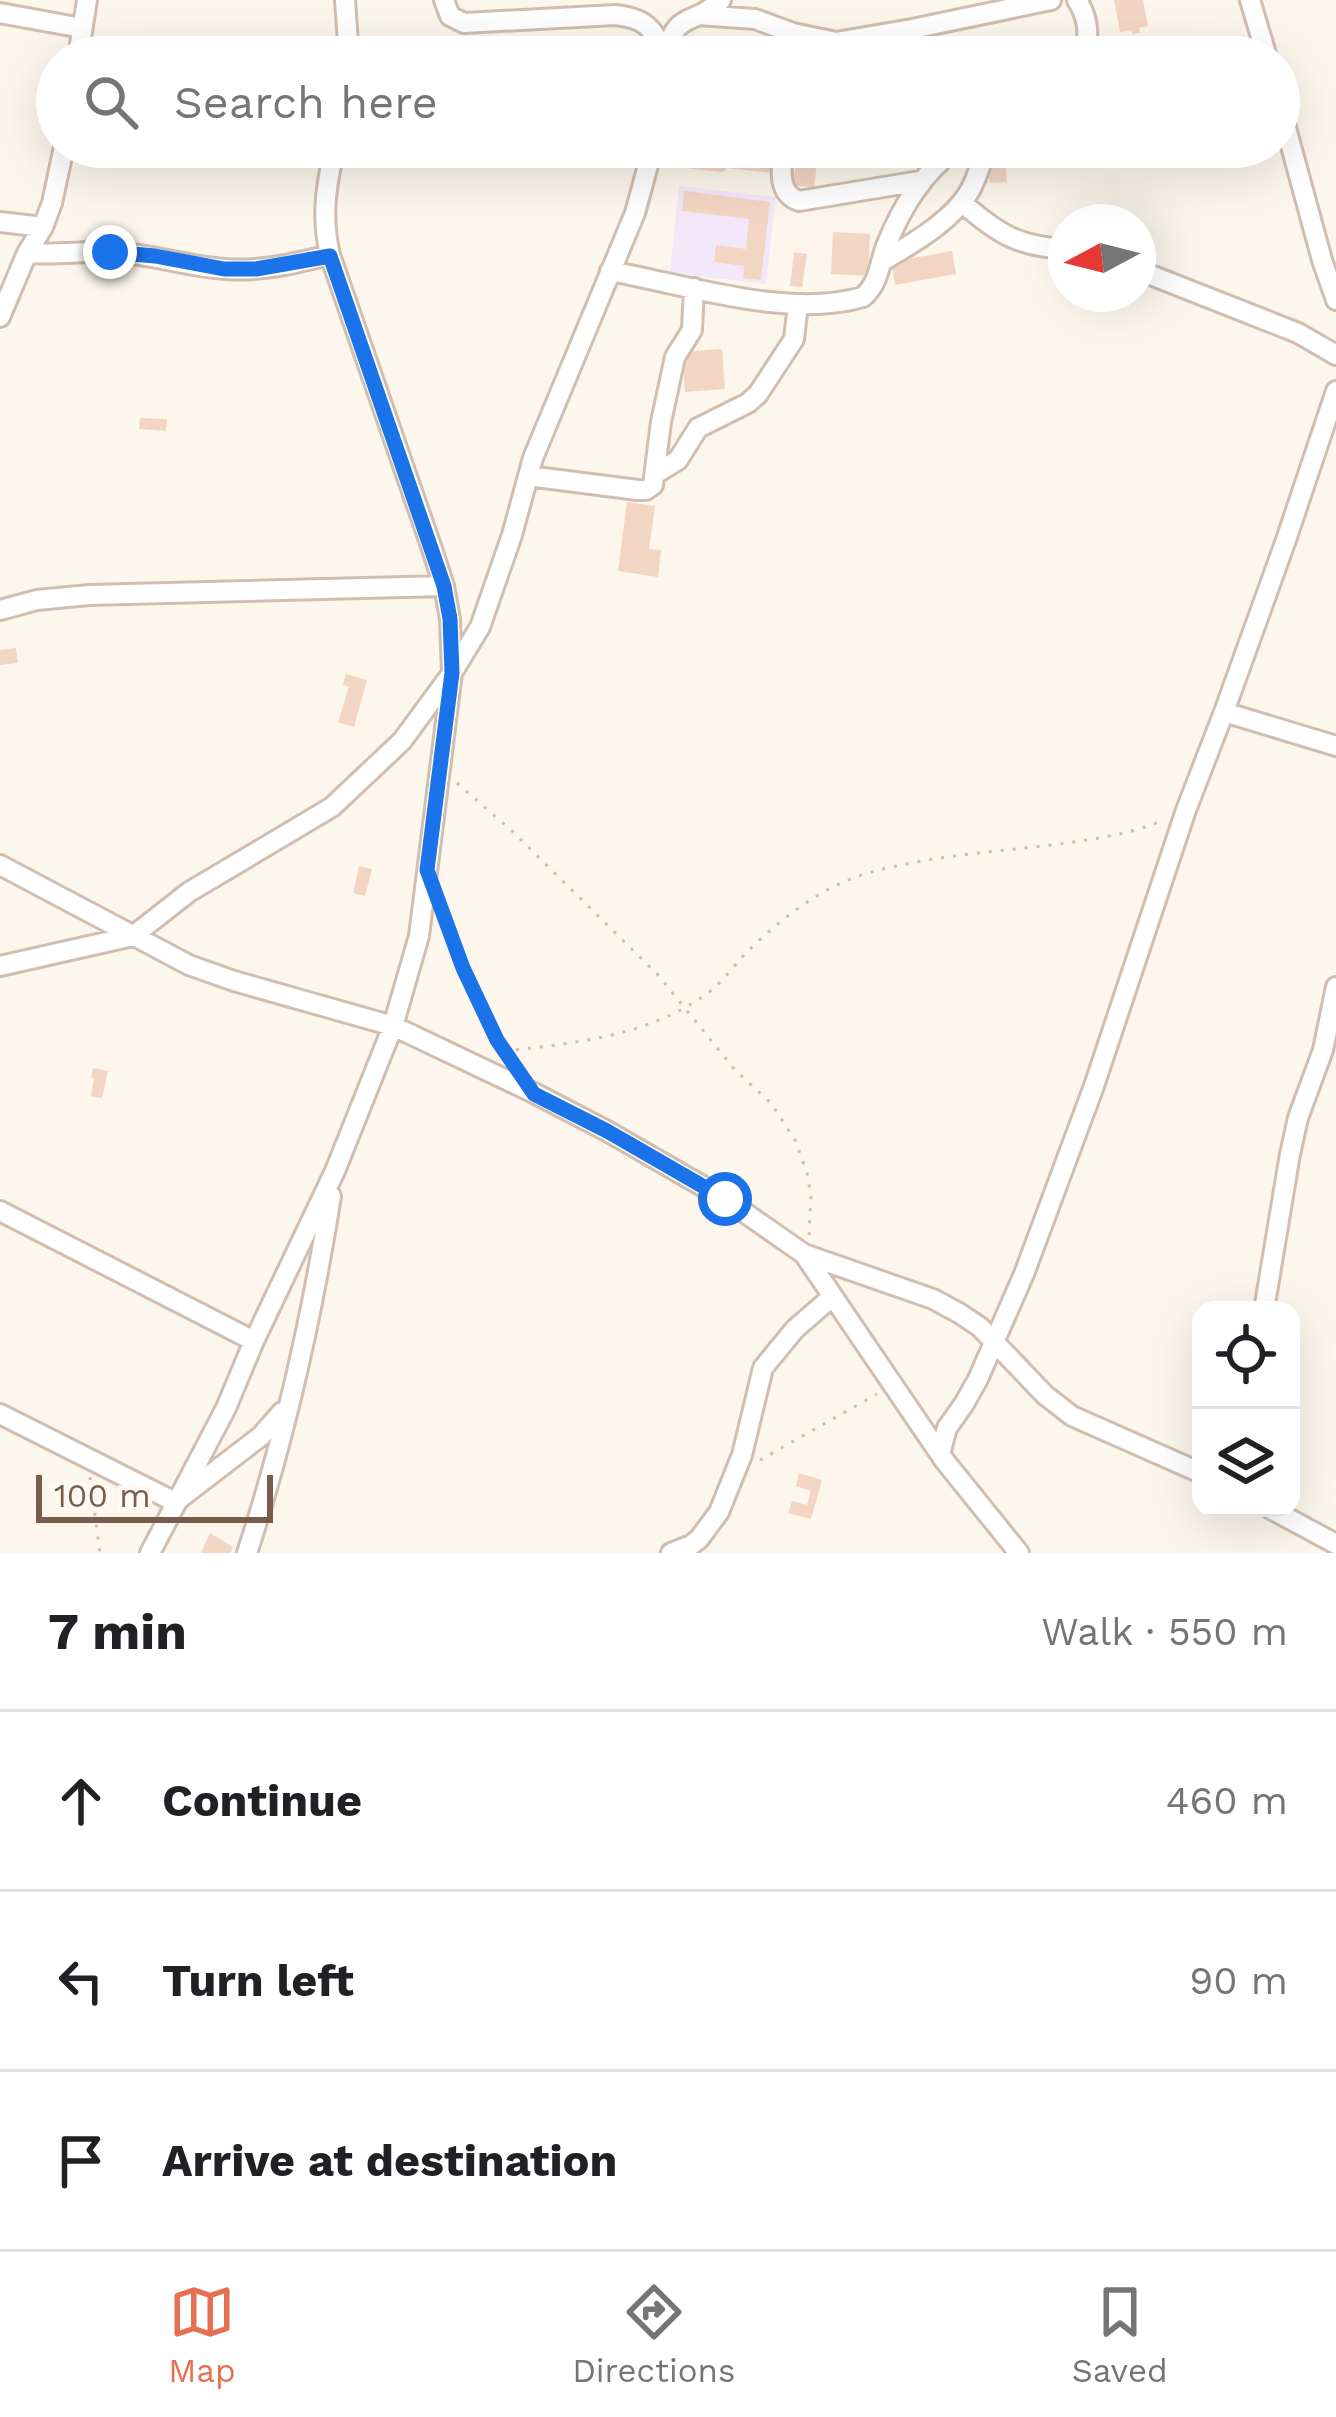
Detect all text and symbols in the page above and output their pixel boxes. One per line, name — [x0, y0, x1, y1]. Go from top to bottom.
search box — [36, 36, 1300, 168]
icon: search — [78, 69, 144, 135]
text: Search here — [174, 76, 438, 129]
north arrow — [1048, 204, 1156, 312]
route end — [83, 225, 137, 279]
route start — [698, 1172, 752, 1226]
map controls — [1192, 1301, 1300, 1517]
button: locate — [1192, 1301, 1300, 1409]
button: layers — [1192, 1409, 1300, 1517]
scale bar — [36, 1469, 273, 1522]
text: 100 m — [54, 1476, 151, 1515]
text: 7 min — [48, 1602, 187, 1661]
text: Walk · 550 m — [1041, 1609, 1288, 1654]
icon: ahead — [48, 1768, 114, 1834]
text: Continue — [162, 1774, 362, 1827]
text: 460 m — [1166, 1778, 1288, 1823]
icon: left — [48, 1948, 114, 2014]
text: Turn left — [162, 1954, 354, 2007]
text: 90 m — [1189, 1958, 1288, 2003]
icon: arrive — [48, 2128, 114, 2194]
text: Arrive at destination — [162, 2134, 617, 2187]
tab: Map — [168, 2279, 236, 2390]
tab: Directions — [572, 2279, 735, 2390]
tab: Saved — [1072, 2279, 1168, 2390]

